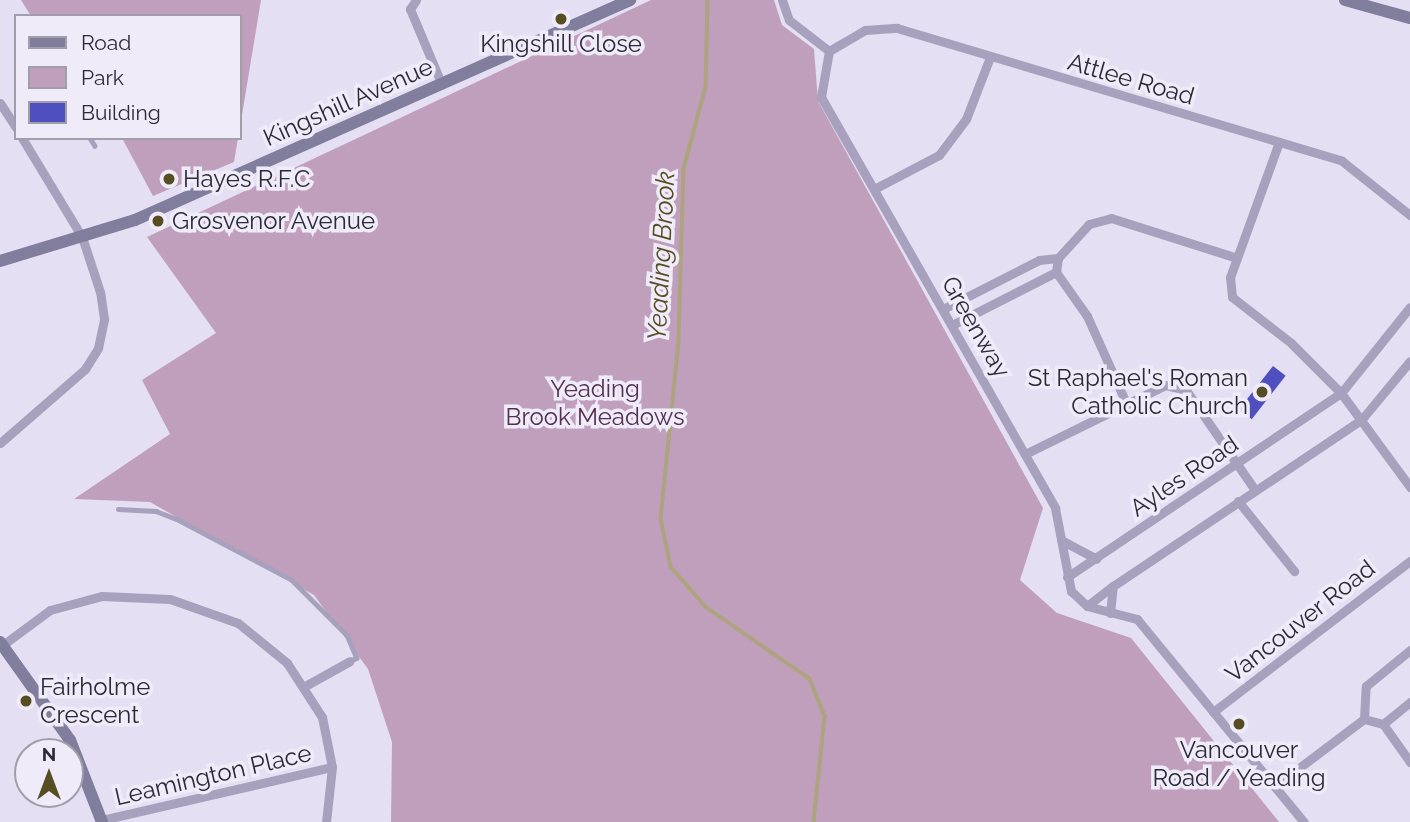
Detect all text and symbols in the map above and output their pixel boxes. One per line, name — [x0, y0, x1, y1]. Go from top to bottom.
marker: Kingshill Close — [553, 11, 569, 27]
legend — [14, 14, 242, 140]
text: Road — [81, 30, 131, 55]
place label: Kingshill Close — [480, 30, 642, 58]
street label: Attlee Road — [1064, 47, 1198, 111]
street label: Kingshill Avenue — [258, 51, 438, 153]
text: Park — [81, 65, 124, 90]
text: Building — [81, 100, 161, 125]
place label: Hayes R.F.C — [183, 165, 310, 193]
marker: Hayes R.F.C — [161, 171, 177, 187]
water label: Yeading Brook — [642, 171, 682, 341]
place label: Grosvenor Avenue — [172, 207, 376, 235]
marker: Grosvenor Avenue — [150, 213, 166, 229]
street label: Greenway — [936, 271, 1016, 383]
place label: St Raphael's Roman Catholic Church — [1028, 364, 1248, 420]
park label: Yeading Brook Meadows — [506, 375, 684, 431]
marker: St Raphael's Roman Catholic Church — [1254, 384, 1270, 400]
street label: Ayles Road — [1124, 429, 1244, 523]
street label: Vancouver Road — [1219, 554, 1381, 688]
place label: Fairholme Crescent — [40, 673, 150, 729]
marker: Fairholme Crescent — [18, 693, 34, 709]
marker: Vancouver Road / Yeading — [1231, 716, 1247, 732]
place label: Vancouver Road / Yeading — [1152, 736, 1326, 792]
north arrow — [14, 738, 84, 808]
street label: Leamington Place — [112, 738, 314, 812]
text: N — [42, 743, 56, 765]

